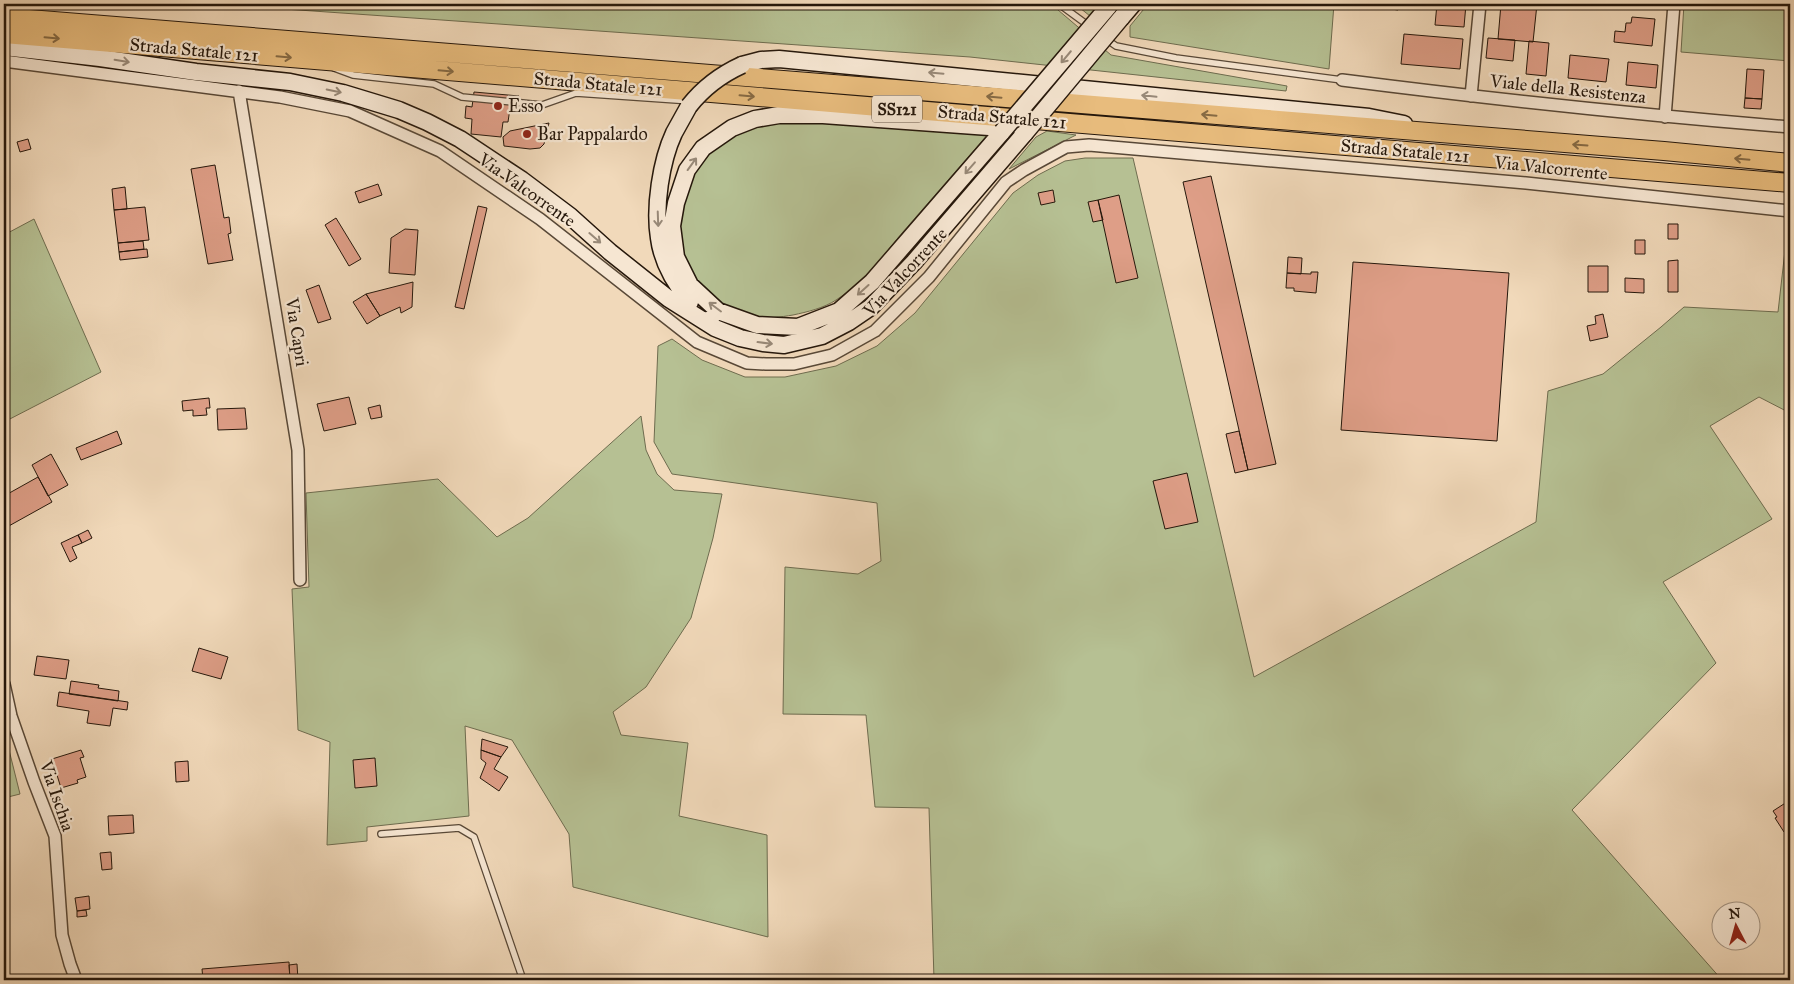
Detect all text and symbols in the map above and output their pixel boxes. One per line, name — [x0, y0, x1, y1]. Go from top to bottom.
one-way arrow — [44, 33, 60, 42]
street label: Strada Statale 121 — [129, 33, 259, 67]
one-way arrow — [1060, 50, 1072, 63]
one-way arrow — [276, 52, 292, 62]
one-way arrow — [113, 56, 129, 66]
one-way arrow — [438, 66, 454, 75]
street label: Strada Statale 121 — [533, 67, 663, 101]
one-way arrow — [928, 68, 944, 78]
street label: Viale della Resistenza — [1488, 70, 1647, 108]
one-way arrow — [326, 87, 342, 96]
one-way arrow — [739, 91, 755, 101]
one-way arrow — [1142, 91, 1158, 101]
one-way arrow — [986, 93, 1002, 102]
place label: Esso — [508, 95, 543, 117]
road number: SS121 — [872, 96, 922, 122]
marker: Esso — [492, 100, 504, 112]
street label: Strada Statale 121 — [937, 100, 1067, 134]
one-way arrow — [1201, 110, 1217, 119]
place label: Bar Pappalardo — [537, 123, 648, 145]
marker: Bar Pappalardo — [521, 128, 533, 140]
street label: Strada Statale 121 — [1340, 134, 1470, 168]
one-way arrow — [1572, 140, 1588, 149]
street label: Via Valcorrente — [473, 148, 580, 232]
street label: Via Valcorrente — [1492, 151, 1609, 185]
one-way arrow — [1734, 154, 1750, 163]
one-way arrow — [687, 157, 697, 171]
one-way arrow — [965, 162, 976, 175]
one-way arrow — [654, 211, 663, 227]
street label: Via Valcorrente — [858, 223, 952, 322]
one-way arrow — [588, 232, 601, 244]
one-way arrow — [856, 284, 869, 296]
street label: Via Capri — [281, 295, 313, 368]
one-way arrow — [708, 302, 722, 312]
one-way arrow — [757, 338, 773, 348]
street label: Via Ischia — [34, 757, 79, 835]
north arrow — [1712, 902, 1762, 952]
text: N — [1728, 904, 1742, 923]

